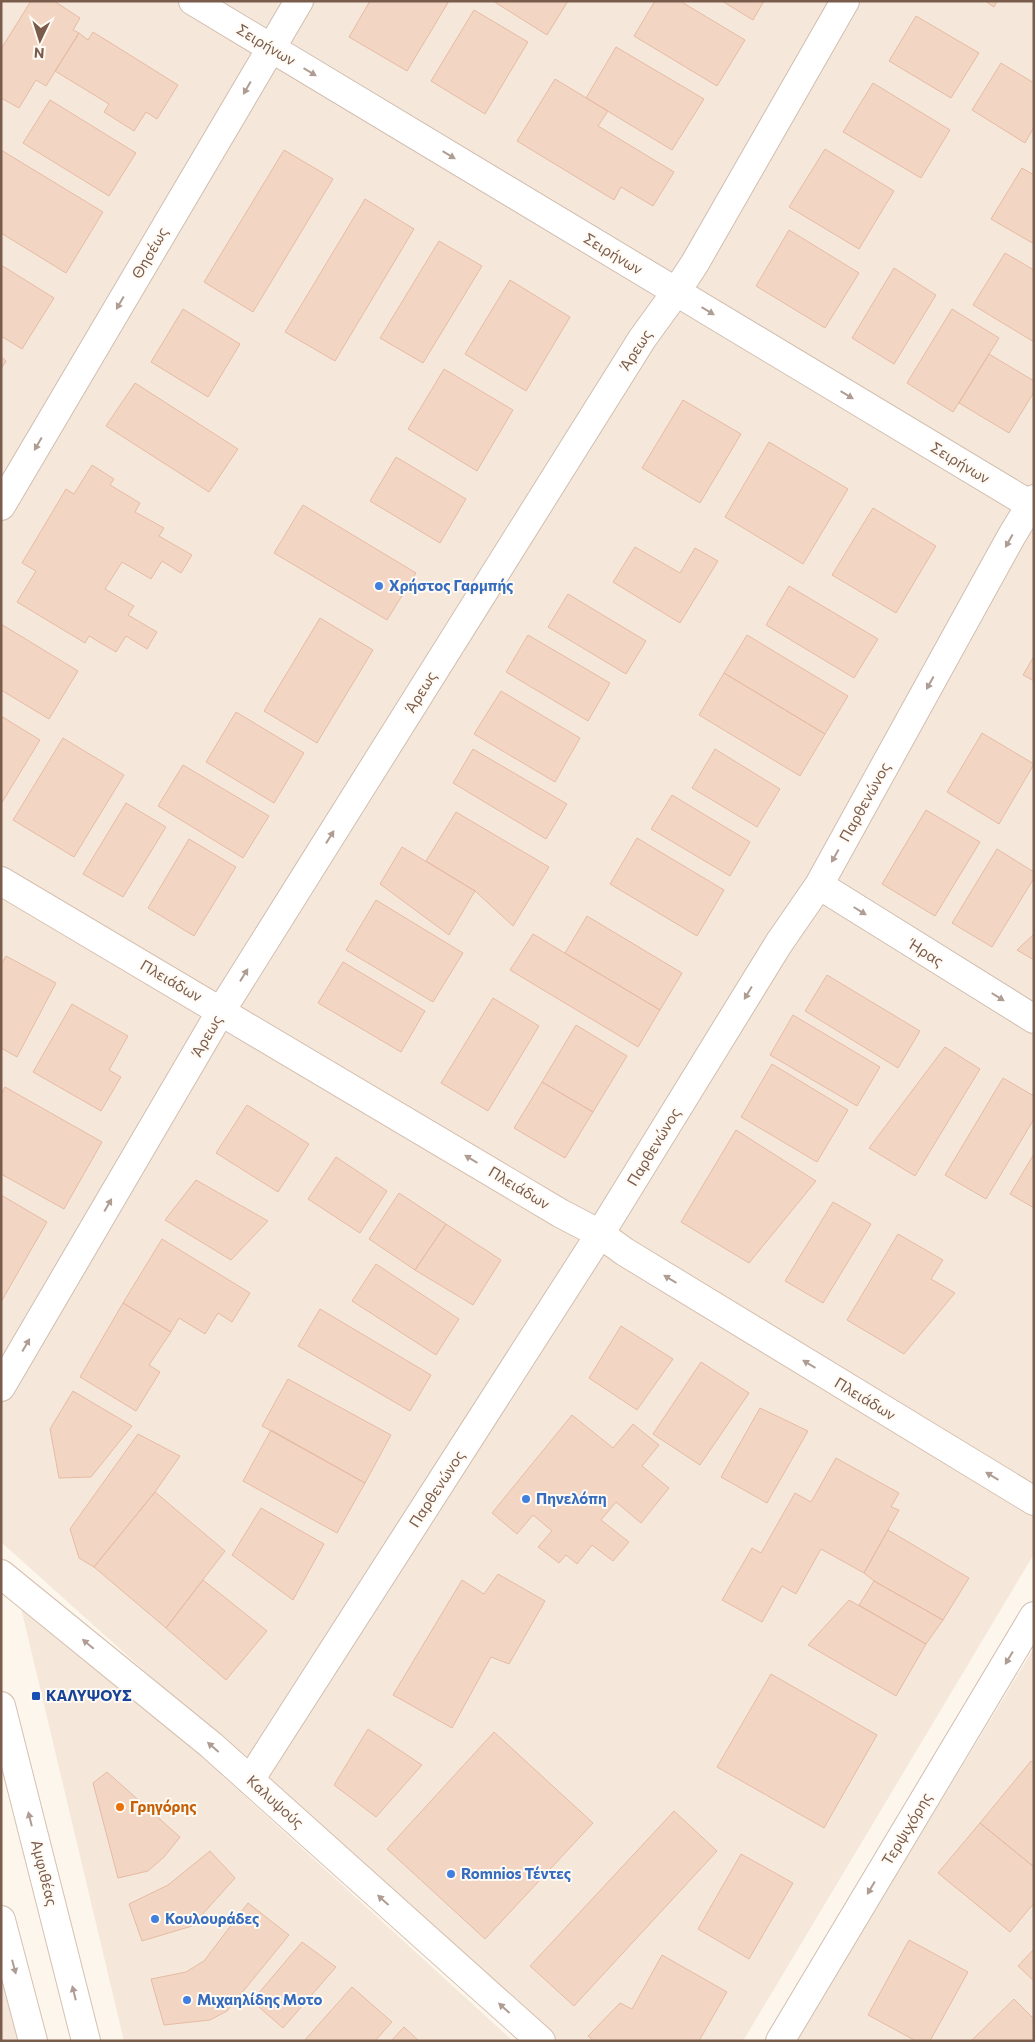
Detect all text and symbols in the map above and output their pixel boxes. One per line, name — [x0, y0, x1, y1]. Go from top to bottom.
north arrow — [15, 15, 65, 65]
street label: Σειρήνων — [234, 20, 299, 69]
text: N — [33, 45, 45, 62]
one-way arrow — [303, 67, 316, 76]
one-way arrow — [243, 80, 251, 95]
one-way arrow — [442, 151, 455, 160]
street label: Θησέως — [127, 223, 171, 282]
street label: Σειρήνων — [581, 229, 646, 278]
one-way arrow — [116, 297, 125, 310]
one-way arrow — [702, 307, 715, 316]
street label: Άρεως — [615, 326, 655, 374]
one-way arrow — [841, 391, 854, 400]
one-way arrow — [34, 436, 42, 451]
street label: Σειρήνων — [928, 438, 993, 487]
one-way arrow — [1004, 534, 1013, 548]
place label: Χρήστος Γαρμπής — [389, 576, 513, 594]
marker: Χρήστος Γαρμπής — [373, 580, 385, 592]
street label: Άρεως — [400, 667, 440, 716]
one-way arrow — [926, 676, 934, 691]
street label: Παρθενώνος — [835, 759, 893, 844]
one-way arrow — [326, 830, 335, 843]
one-way arrow — [831, 849, 839, 864]
one-way arrow — [853, 907, 867, 916]
street label: Ήρας — [904, 934, 947, 970]
street label: Πλειάδων — [138, 955, 206, 1005]
one-way arrow — [240, 968, 249, 981]
one-way arrow — [743, 987, 752, 1000]
one-way arrow — [992, 992, 1005, 1002]
street label: Άρεως — [186, 1011, 225, 1061]
street label: Παρθενώνος — [623, 1104, 684, 1189]
one-way arrow — [464, 1155, 477, 1164]
street label: Πλειάδων — [486, 1162, 554, 1213]
one-way arrow — [104, 1197, 112, 1212]
one-way arrow — [663, 1275, 676, 1284]
one-way arrow — [21, 1338, 30, 1351]
one-way arrow — [802, 1359, 815, 1368]
street label: Πλειάδων — [832, 1373, 900, 1424]
street label: Παρθενώνος — [405, 1447, 468, 1530]
one-way arrow — [986, 1471, 999, 1480]
place label: Πηνελόπη — [536, 1489, 607, 1507]
marker: Πηνελόπη — [520, 1493, 532, 1505]
one-way arrow — [82, 1638, 95, 1649]
one-way arrow — [1004, 1652, 1013, 1665]
place label: ΚΑΛΥΨΟΥΣ — [46, 1686, 132, 1704]
marker: ΚΑΛΥΨΟΥΣ — [30, 1690, 42, 1702]
one-way arrow — [207, 1742, 220, 1753]
street label: Καλυψούς — [243, 1771, 308, 1832]
street label: Τερψιχόρης — [877, 1789, 935, 1868]
place label: Γρηγόρης — [130, 1797, 196, 1815]
marker: Γρηγόρης — [114, 1801, 126, 1813]
one-way arrow — [26, 1811, 34, 1827]
street label: Αμφιθέας — [28, 1838, 62, 1908]
place label: Romnios Τέντες — [461, 1864, 571, 1882]
marker: Romnios Τέντες — [445, 1868, 457, 1880]
one-way arrow — [867, 1881, 876, 1894]
one-way arrow — [377, 1894, 390, 1905]
place label: Κουλουράδες — [165, 1909, 259, 1927]
marker: Κουλουράδες — [149, 1913, 161, 1925]
one-way arrow — [10, 1960, 18, 1975]
one-way arrow — [70, 1986, 78, 2001]
place label: Μιχαηλίδης Μοτο — [197, 1990, 323, 2008]
marker: Μιχαηλίδης Μοτο — [181, 1994, 193, 2006]
one-way arrow — [499, 2002, 511, 2014]

